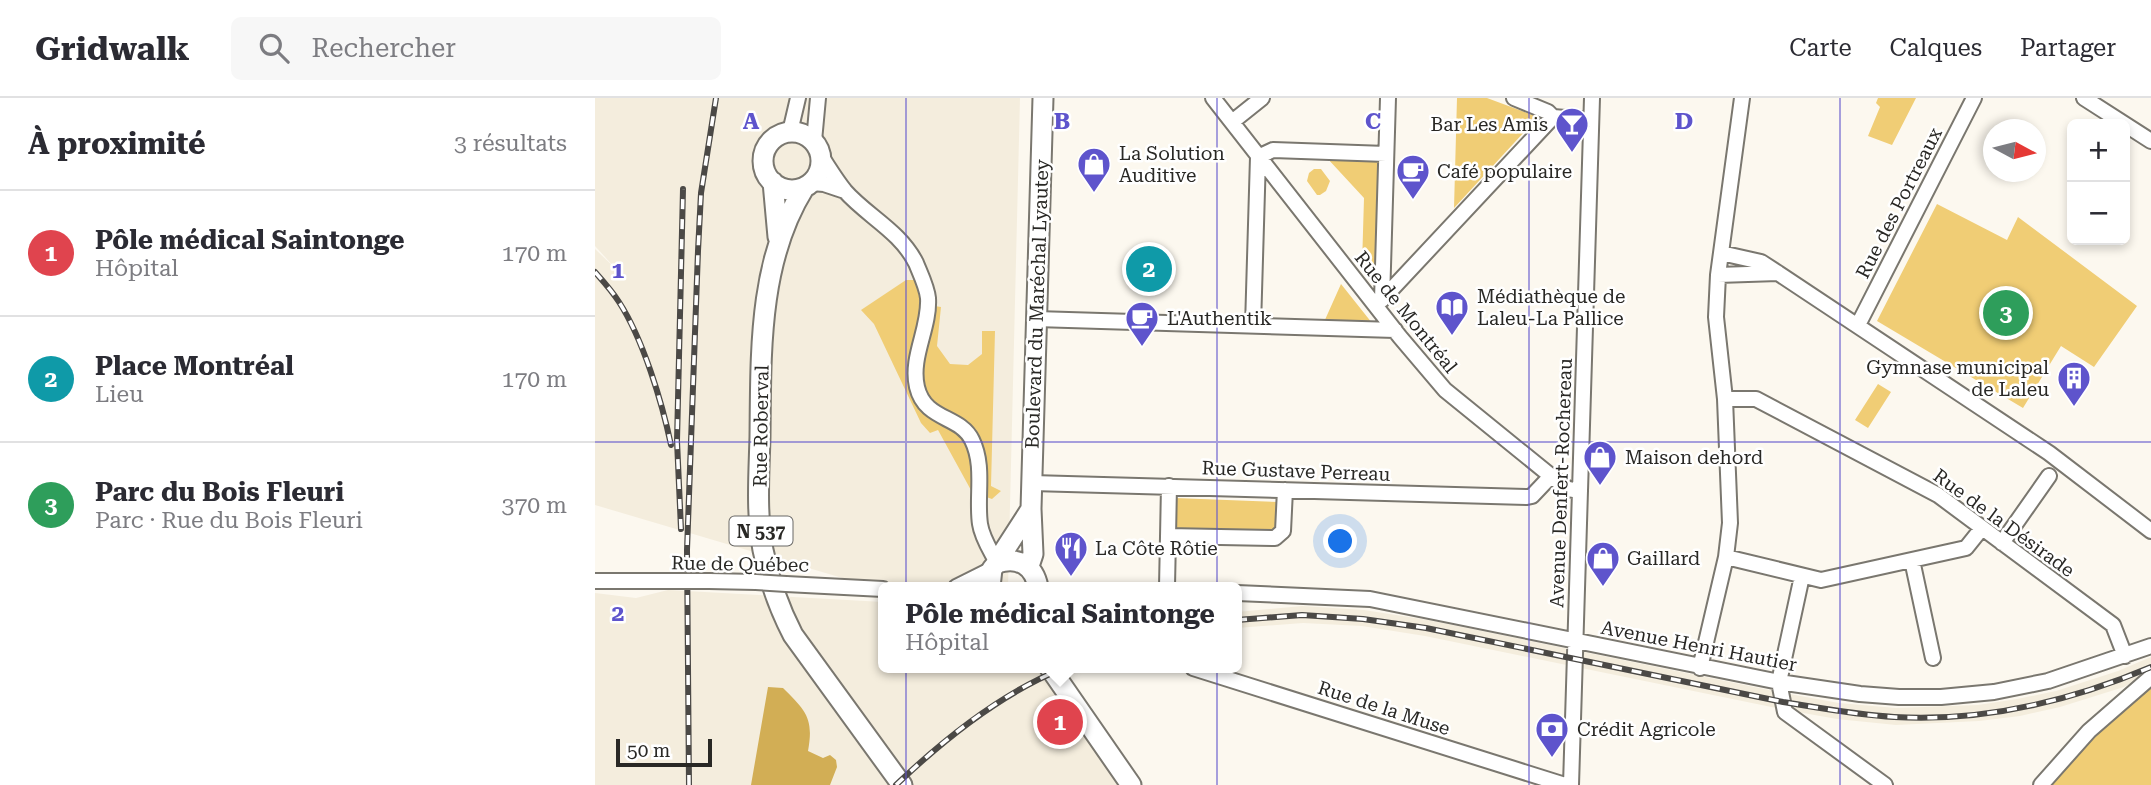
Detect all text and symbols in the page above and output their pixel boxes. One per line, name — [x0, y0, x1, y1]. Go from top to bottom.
search box — [231, 17, 721, 80]
text: Gridwalk — [35, 29, 189, 68]
icon: search — [255, 29, 293, 67]
text: Rechercher — [311, 33, 456, 63]
text: Carte — [1789, 34, 1852, 62]
text: Calques — [1890, 34, 1982, 62]
text: Partager — [2020, 34, 2116, 62]
bar icon: Bar Les Amis — [1553, 105, 1591, 154]
text: A — [743, 108, 760, 135]
text: B — [1054, 108, 1070, 135]
text: C — [1365, 108, 1381, 135]
text: D — [1675, 108, 1693, 135]
place label: Bar Les Amis — [1431, 113, 1548, 136]
north arrow — [1983, 119, 2046, 182]
map controls — [2067, 119, 2130, 245]
button: + — [2067, 119, 2130, 182]
street label: Rue des Portreaux — [1851, 124, 1947, 282]
text: À proximité — [28, 126, 206, 161]
text: 3 résultats — [454, 130, 567, 157]
place label: La Solution Auditive — [1119, 142, 1225, 187]
shop icon: La Solution Auditive — [1075, 145, 1113, 194]
cafe icon: Café populaire — [1394, 152, 1432, 201]
street label: Boulevard du Maréchal Lyautey — [1020, 158, 1054, 449]
place label: Café populaire — [1437, 160, 1572, 183]
button: − — [2067, 182, 2130, 245]
text: Pôle médical Saintonge — [95, 225, 404, 255]
text: 1 — [45, 240, 57, 267]
text: 170 m — [502, 240, 567, 267]
pin: 2 — [1126, 243, 1172, 295]
street label: Rue de Montréal — [1350, 246, 1462, 378]
text: Hôpital — [95, 255, 178, 282]
text: 1 — [612, 257, 625, 284]
place label: Médiathèque de Laleu-La Pallice — [1477, 285, 1625, 330]
pin: 3 — [1983, 287, 2029, 339]
library icon: Médiathèque de Laleu-La Pallice — [1433, 288, 1471, 337]
cafe icon: L'Authentik — [1123, 299, 1161, 348]
place label: L'Authentik — [1167, 307, 1272, 330]
text: Place Montréal — [95, 351, 294, 381]
place label: Gymnase municipal de Laleu — [1866, 356, 2049, 401]
street label: Avenue Denfert-Rochereau — [1545, 358, 1577, 608]
building icon: Gymnase municipal de Laleu — [2055, 359, 2093, 408]
street label: Rue Roberval — [748, 365, 774, 487]
text: 2 — [45, 366, 57, 393]
text: 170 m — [502, 366, 567, 393]
text: Lieu — [95, 381, 144, 408]
shop icon: Maison dehord — [1581, 438, 1619, 487]
place label: Maison dehord — [1625, 446, 1763, 469]
street label: Rue Gustave Perreau — [1201, 456, 1391, 486]
street label: Rue de la Désirade — [1929, 464, 2079, 582]
text: Parc du Bois Fleuri — [95, 477, 344, 507]
text: 3 — [45, 492, 57, 519]
text: 370 m — [502, 492, 567, 519]
text: Parc · Rue du Bois Fleuri — [95, 507, 363, 534]
road number: N 537 — [729, 516, 793, 545]
your location — [1323, 524, 1357, 558]
restaurant icon: La Côte Rôtie — [1052, 529, 1090, 578]
place label: La Côte Rôtie — [1095, 537, 1218, 560]
shop icon: Gaillard — [1584, 539, 1622, 588]
place label: Gaillard — [1627, 547, 1700, 570]
street label: Rue de Québec — [671, 551, 809, 577]
popup — [878, 582, 1242, 673]
text: Pôle médical Saintonge — [905, 599, 1215, 629]
text: 2 — [612, 600, 624, 627]
street label: Avenue Henri Hautier — [1599, 616, 1799, 676]
text: Hôpital — [905, 629, 989, 656]
street label: Rue de la Muse — [1315, 676, 1453, 740]
pin: 1 — [1037, 696, 1083, 748]
bank icon: Crédit Agricole — [1533, 710, 1571, 759]
place label: Crédit Agricole — [1577, 718, 1716, 741]
scale bar — [616, 736, 712, 768]
text: 50 m — [627, 739, 670, 762]

